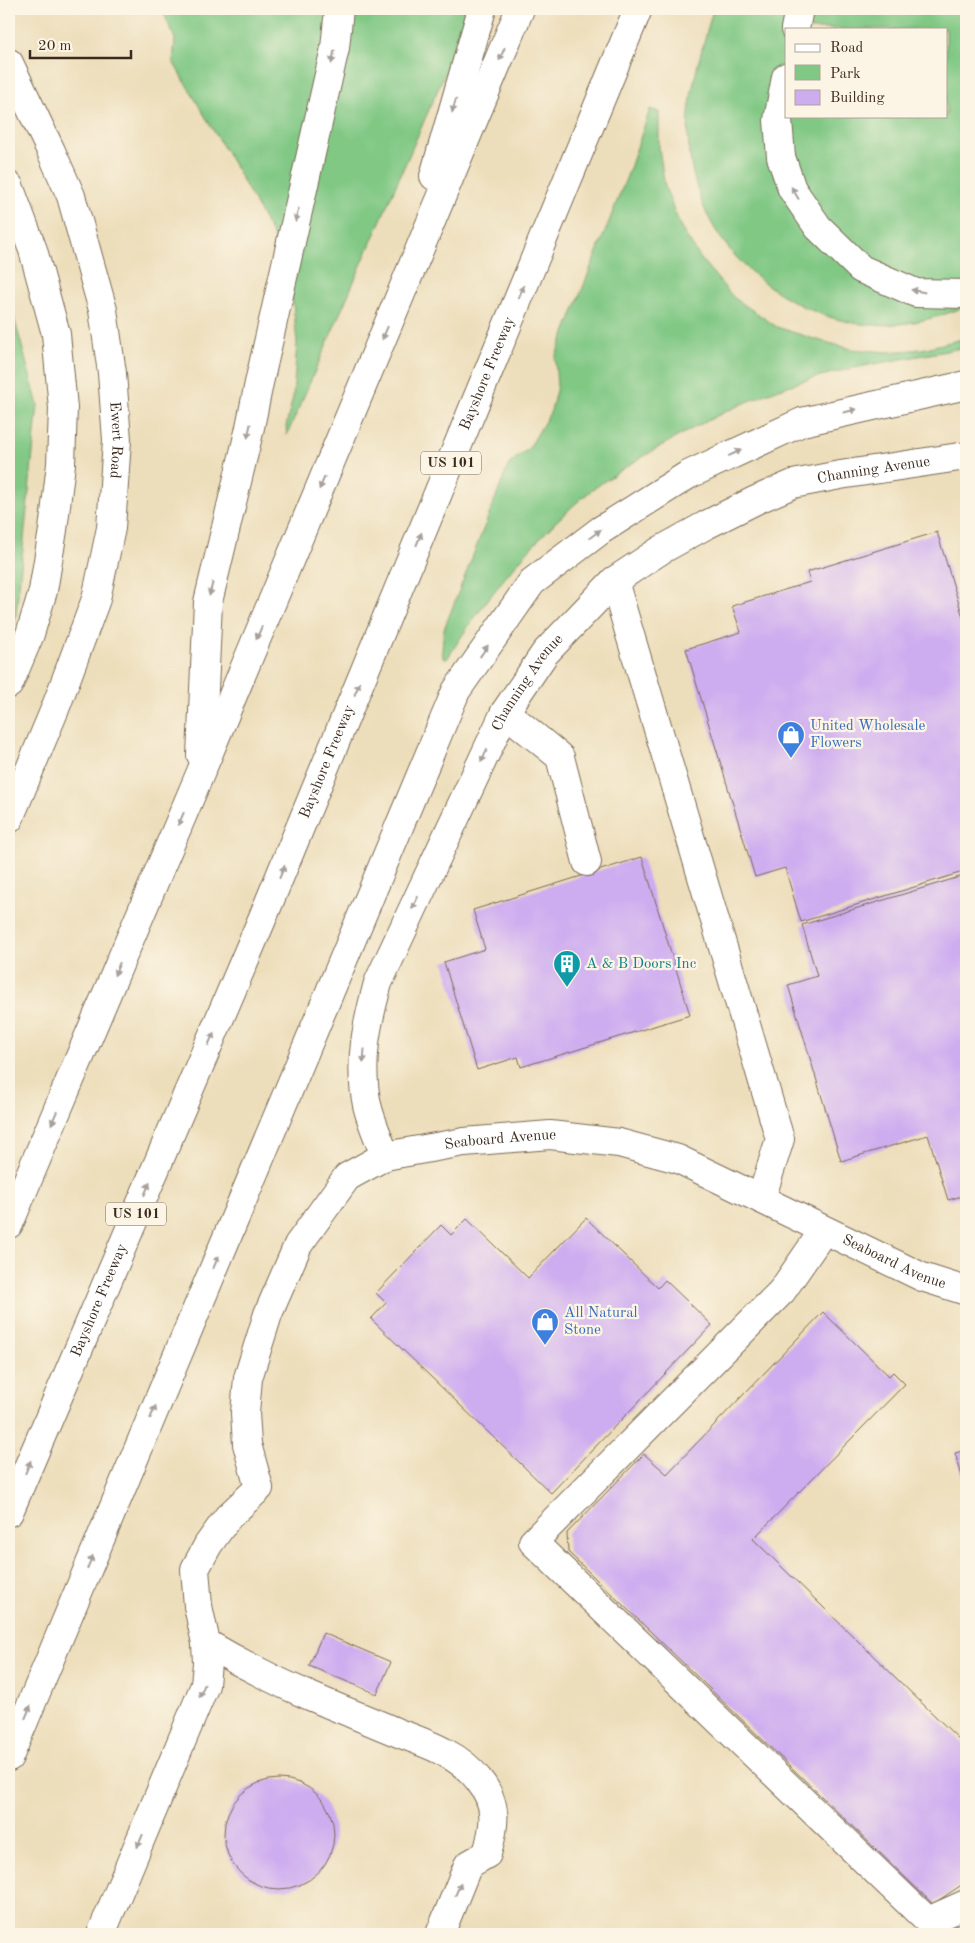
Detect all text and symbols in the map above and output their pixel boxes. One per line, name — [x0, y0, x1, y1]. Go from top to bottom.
scale bar — [30, 28, 131, 60]
legend — [785, 28, 948, 118]
text: 20 m — [38, 39, 72, 54]
text: Road — [830, 41, 864, 56]
one-way arrow — [497, 47, 505, 61]
one-way arrow — [329, 49, 337, 65]
text: Park — [830, 67, 861, 82]
text: Building — [830, 91, 885, 106]
one-way arrow — [450, 99, 458, 114]
one-way arrow — [791, 186, 800, 199]
one-way arrow — [293, 208, 301, 223]
one-way arrow — [518, 285, 526, 299]
one-way arrow — [909, 287, 925, 295]
street label: Bayshore Freeway — [457, 315, 518, 432]
one-way arrow — [380, 326, 388, 340]
street label: Ewert Road — [107, 401, 125, 479]
one-way arrow — [842, 407, 857, 415]
one-way arrow — [245, 423, 253, 438]
one-way arrow — [728, 449, 742, 457]
road number: US 101 — [421, 452, 481, 474]
street label: Channing Avenue — [816, 454, 931, 487]
one-way arrow — [318, 476, 326, 490]
one-way arrow — [588, 529, 601, 540]
one-way arrow — [416, 532, 424, 546]
one-way arrow — [207, 581, 215, 596]
one-way arrow — [255, 626, 263, 640]
street label: Channing Avenue — [490, 631, 566, 733]
one-way arrow — [479, 644, 489, 658]
one-way arrow — [353, 681, 361, 696]
street label: Bayshore Freeway — [297, 703, 357, 821]
place label: United Wholesale Flowers — [810, 719, 926, 751]
shop icon: United Wholesale Flowers — [776, 720, 806, 759]
one-way arrow — [480, 749, 488, 763]
one-way arrow — [177, 812, 185, 827]
one-way arrow — [278, 864, 286, 879]
one-way arrow — [410, 896, 418, 910]
building icon: A & B Doors Inc — [552, 949, 582, 988]
place label: A & B Doors Inc — [586, 957, 697, 972]
one-way arrow — [113, 962, 121, 976]
one-way arrow — [207, 1032, 215, 1046]
one-way arrow — [360, 1048, 368, 1064]
one-way arrow — [49, 1111, 57, 1125]
street label: Seaboard Avenue — [443, 1127, 557, 1153]
one-way arrow — [143, 1182, 151, 1196]
road number: US 101 — [106, 1202, 166, 1226]
street label: Seaboard Avenue — [840, 1232, 948, 1292]
street label: Bayshore Freeway — [69, 1242, 130, 1359]
one-way arrow — [213, 1255, 220, 1270]
place label: All Natural Stone — [564, 1306, 638, 1338]
shop icon: All Natural Stone — [530, 1307, 560, 1346]
one-way arrow — [149, 1404, 157, 1419]
one-way arrow — [24, 1460, 32, 1474]
one-way arrow — [87, 1555, 95, 1569]
one-way arrow — [198, 1684, 206, 1699]
one-way arrow — [24, 1705, 32, 1719]
one-way arrow — [136, 1834, 144, 1849]
one-way arrow — [454, 1881, 462, 1896]

